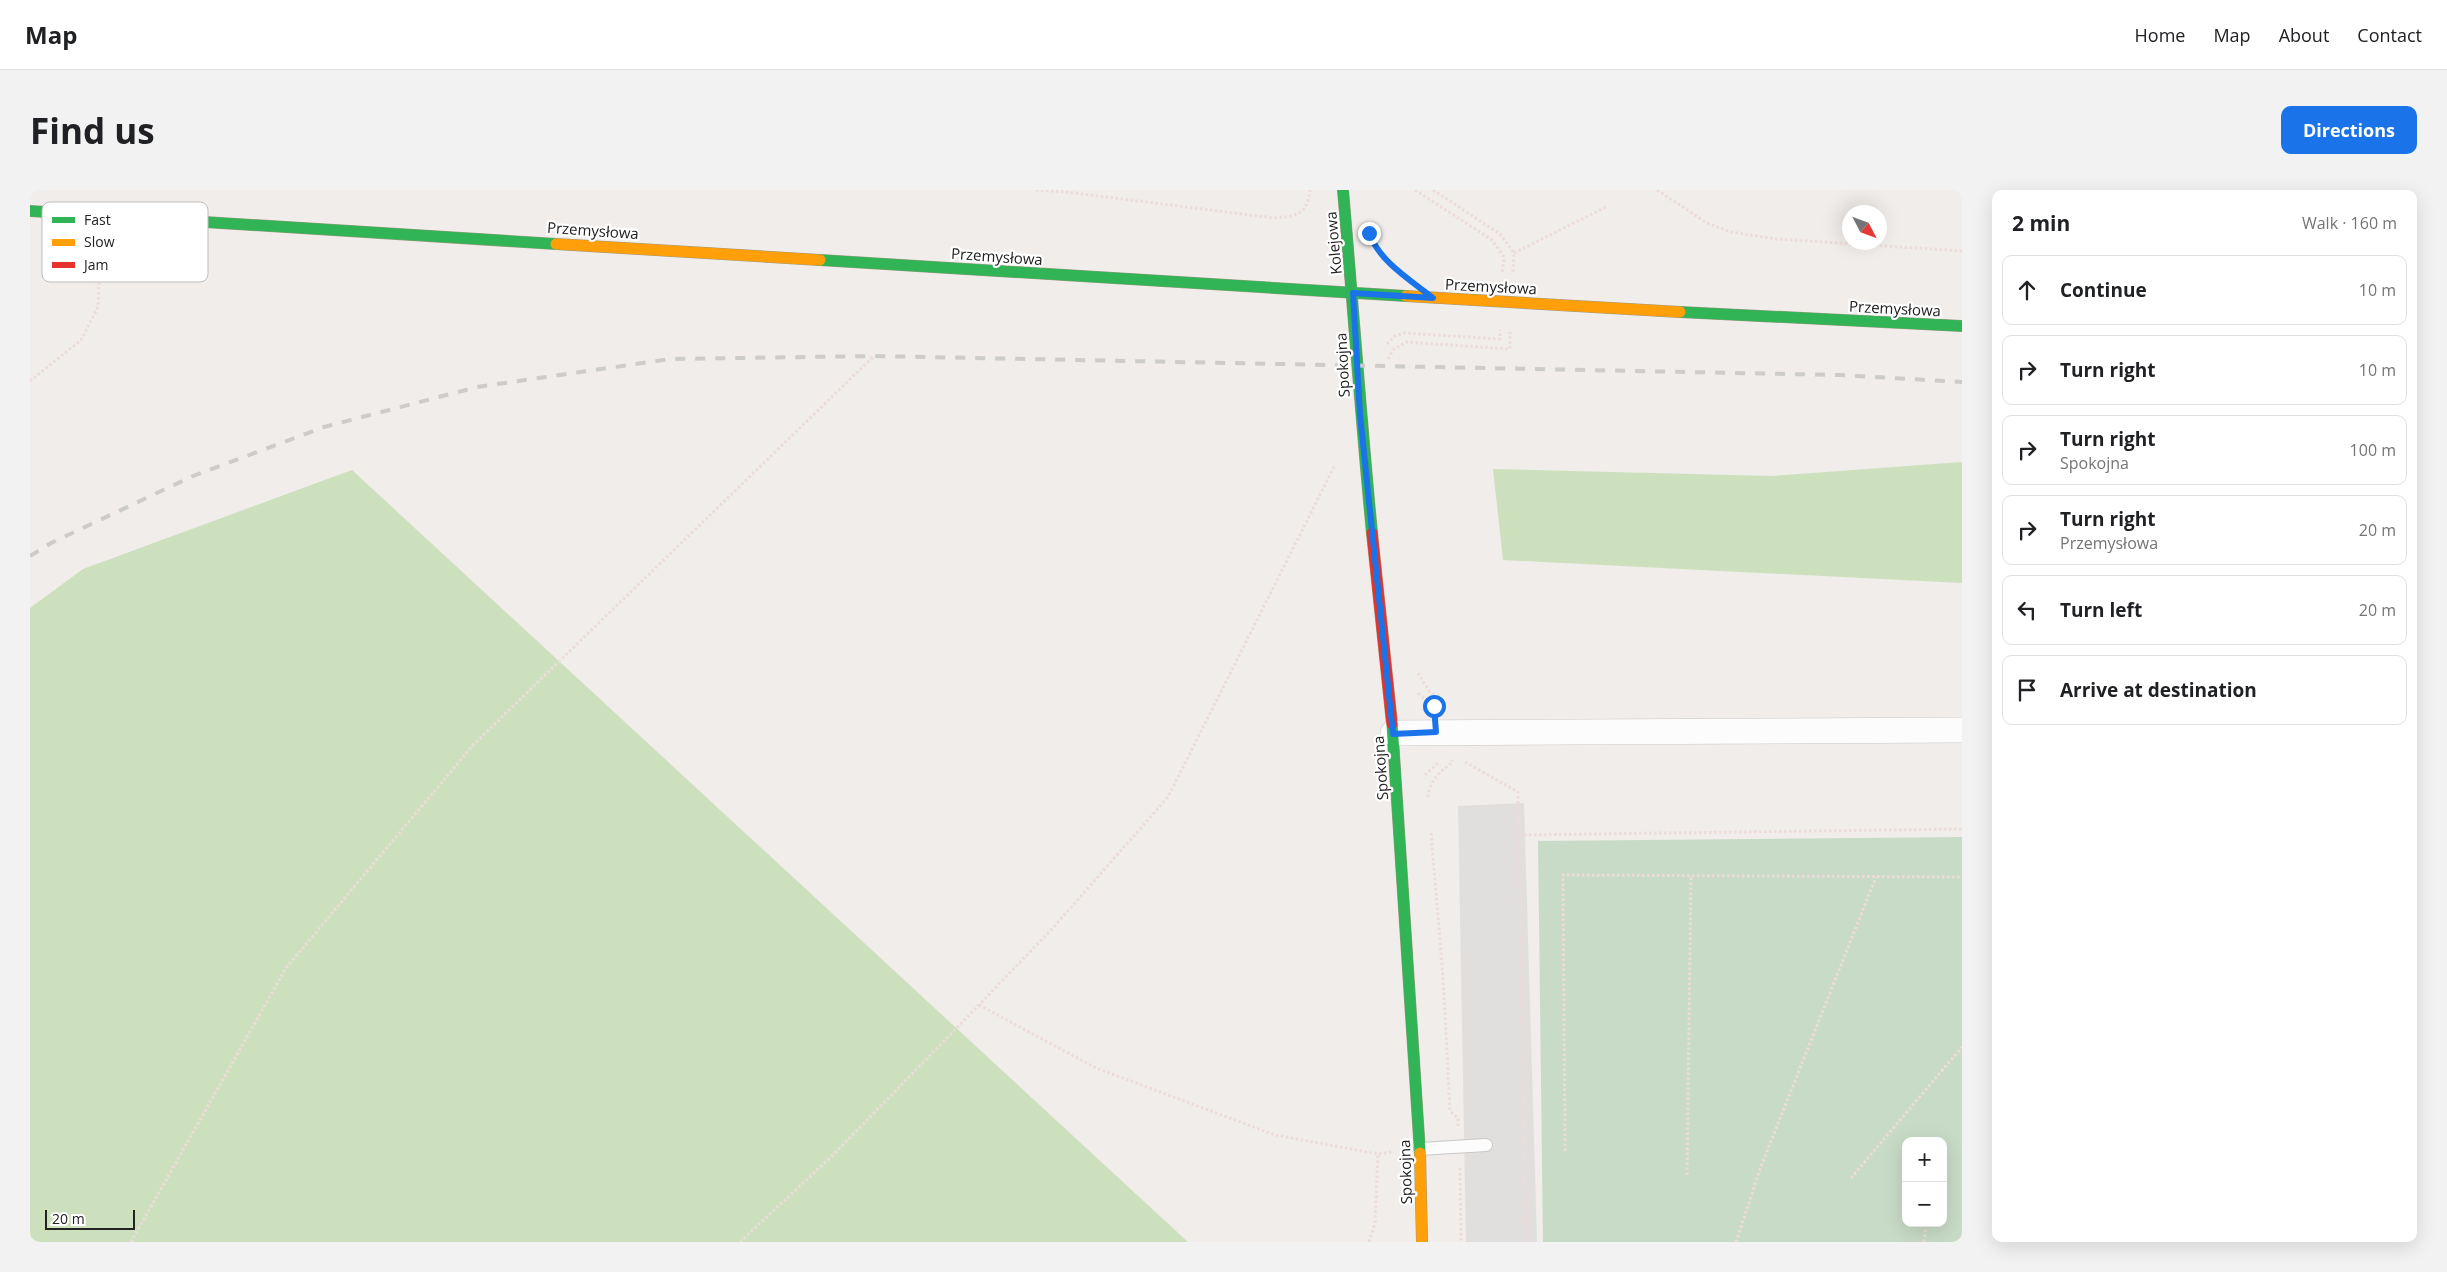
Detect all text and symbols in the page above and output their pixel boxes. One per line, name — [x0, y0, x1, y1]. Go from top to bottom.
text: Map — [25, 18, 77, 51]
text: Home — [2135, 23, 2185, 47]
text: Map — [2213, 23, 2251, 47]
text: About — [2279, 23, 2329, 47]
text: Contact — [2357, 23, 2422, 47]
button: Directions — [2281, 106, 2417, 154]
text: Find us — [30, 107, 155, 154]
legend — [42, 202, 208, 282]
north arrow — [1842, 205, 1887, 250]
text: 2 min — [2012, 209, 2070, 237]
text: Fast — [84, 210, 111, 229]
street label: Kolejowa — [1320, 211, 1346, 275]
text: Walk · 160 m — [2302, 212, 2397, 234]
street label: Przemysłowa — [546, 217, 640, 243]
route end — [1358, 222, 1381, 245]
text: Slow — [84, 232, 115, 251]
street label: Przemysłowa — [950, 243, 1044, 269]
text: Jam — [82, 255, 109, 274]
street label: Przemysłowa — [1445, 274, 1537, 298]
icon: ahead — [2013, 276, 2041, 304]
text: Continue — [2060, 277, 2147, 303]
text: 10 m — [2359, 279, 2396, 301]
street label: Przemysłowa — [1849, 296, 1941, 320]
street label: Spokojna — [1330, 332, 1354, 398]
icon: right — [2013, 356, 2041, 384]
text: Turn right — [2060, 357, 2155, 383]
text: 10 m — [2359, 359, 2396, 381]
text: Turn right — [2060, 426, 2155, 452]
icon: right — [2013, 436, 2041, 464]
text: 100 m — [2350, 439, 2396, 461]
text: Spokojna — [2060, 452, 2129, 474]
text: Turn right — [2060, 506, 2155, 532]
icon: right — [2013, 516, 2041, 544]
text: 20 m — [2359, 519, 2396, 541]
text: Przemysłowa — [2060, 532, 2158, 554]
icon: left — [2013, 596, 2041, 624]
text: Turn left — [2060, 597, 2142, 623]
text: 20 m — [2359, 599, 2396, 621]
icon: arrive — [2013, 676, 2041, 704]
text: Arrive at destination — [2060, 677, 2257, 703]
route start — [1423, 695, 1446, 718]
street label: Spokojna — [1368, 735, 1392, 801]
map controls — [1902, 1137, 1947, 1227]
button: + — [1902, 1137, 1947, 1182]
street label: Spokojna — [1394, 1139, 1416, 1205]
button: − — [1902, 1182, 1947, 1227]
scale bar — [45, 1207, 135, 1230]
text: 20 m — [52, 1209, 85, 1228]

